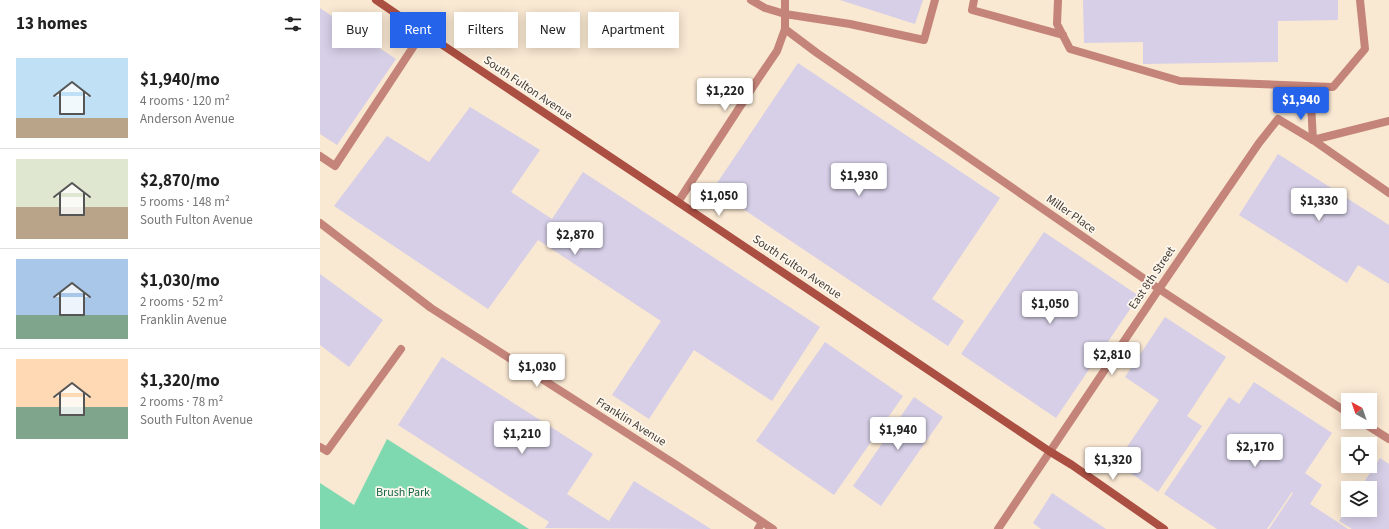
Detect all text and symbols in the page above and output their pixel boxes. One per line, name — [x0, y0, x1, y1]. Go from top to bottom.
text: 13 homes — [16, 12, 87, 36]
chip: Buy — [332, 12, 382, 48]
chip: Rent — [390, 12, 446, 48]
chip: Filters — [454, 12, 518, 48]
chip: New — [526, 12, 580, 48]
chip: Apartment — [588, 12, 679, 48]
icon: filters — [282, 13, 304, 35]
street label: South Fulton Avenue — [480, 52, 576, 124]
text: $1,940/mo — [140, 68, 220, 92]
icon: home — [48, 74, 96, 122]
pin: $1,220 — [692, 78, 758, 112]
text: $1,220 — [706, 82, 744, 100]
pin: $1,940 — [1268, 87, 1334, 121]
text: $1,940 — [1282, 91, 1320, 109]
text: 4 rooms · 120 m² — [140, 92, 230, 110]
text: Anderson Avenue — [140, 110, 235, 128]
pin: $1,930 — [826, 163, 892, 197]
text: $1,930 — [840, 167, 878, 185]
text: $2,870/mo — [140, 169, 220, 193]
icon: home — [48, 175, 96, 223]
pin: $1,050 — [686, 183, 752, 217]
text: $1,050 — [700, 187, 738, 205]
pin: $1,330 — [1286, 188, 1352, 222]
street label: Miller Place — [1043, 191, 1099, 237]
text: $1,330 — [1300, 192, 1338, 210]
text: 5 rooms · 148 m² — [140, 193, 230, 211]
text: South Fulton Avenue — [140, 211, 253, 229]
pin: $2,870 — [542, 222, 608, 256]
text: $2,870 — [556, 226, 594, 244]
street label: South Fulton Avenue — [749, 231, 845, 303]
street label: East 8th Street — [1125, 243, 1179, 313]
text: $1,030/mo — [140, 269, 220, 293]
icon: home — [48, 275, 96, 323]
pin: $1,050 — [1017, 291, 1083, 325]
text: 2 rooms · 52 m² — [140, 293, 223, 311]
text: $1,050 — [1031, 295, 1069, 313]
text: Franklin Avenue — [140, 311, 227, 329]
pin: $2,810 — [1079, 342, 1145, 376]
text: $2,810 — [1093, 346, 1131, 364]
pin: $1,030 — [504, 354, 570, 388]
text: $1,030 — [518, 358, 556, 376]
text: $1,320/mo — [140, 369, 220, 393]
icon: home — [48, 375, 96, 423]
text: 2 rooms · 78 m² — [140, 393, 223, 411]
north arrow — [1341, 393, 1377, 429]
map controls — [1341, 393, 1377, 517]
street label: Franklin Avenue — [593, 394, 669, 450]
text: South Fulton Avenue — [140, 411, 253, 429]
pin: $1,940 — [865, 417, 931, 451]
pin: $1,210 — [489, 421, 555, 455]
text: $1,940 — [879, 421, 917, 439]
text: $1,210 — [503, 425, 541, 443]
pin: $2,170 — [1222, 434, 1288, 468]
button: locate — [1341, 437, 1377, 473]
text: $2,170 — [1236, 438, 1274, 456]
pin: $1,320 — [1080, 447, 1146, 481]
text: $1,320 — [1094, 451, 1132, 469]
button: layers — [1341, 481, 1377, 517]
park label: Brush Park — [376, 484, 430, 501]

